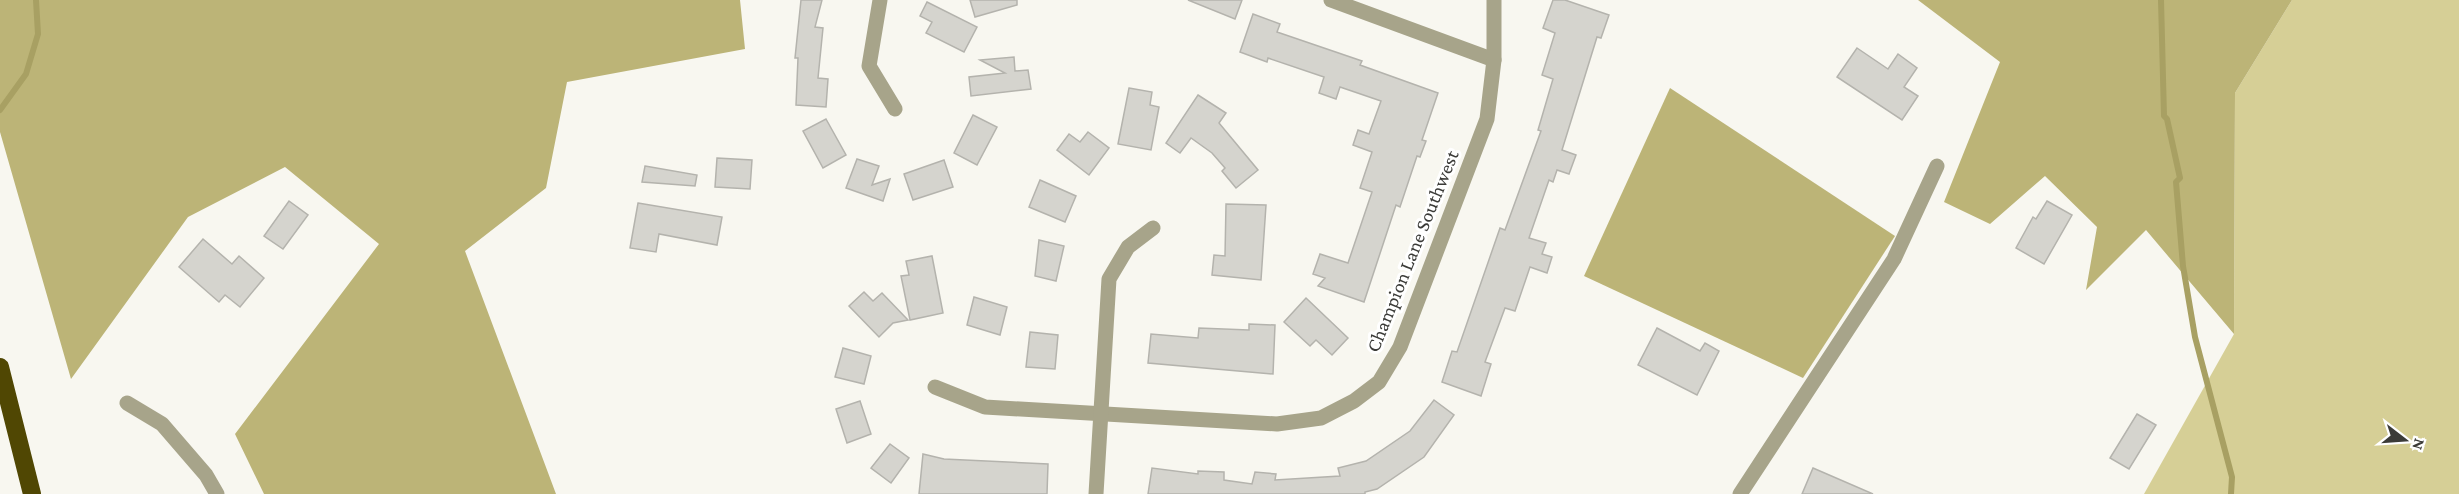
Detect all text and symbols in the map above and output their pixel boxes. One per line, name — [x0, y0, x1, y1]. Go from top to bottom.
street label: Champion Lane Southwest — [1361, 147, 1464, 355]
north arrow — [2375, 410, 2435, 470]
text: N — [2409, 437, 2429, 452]

